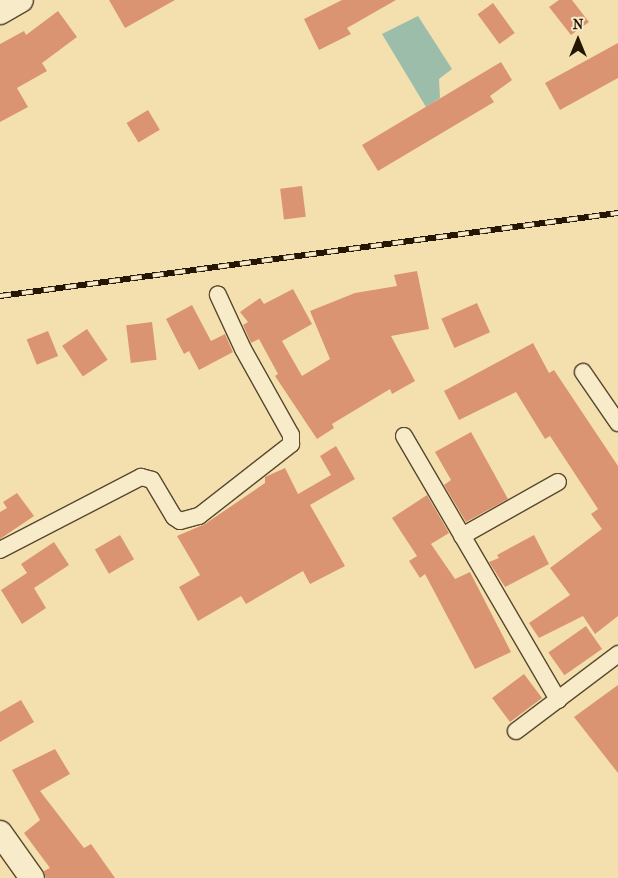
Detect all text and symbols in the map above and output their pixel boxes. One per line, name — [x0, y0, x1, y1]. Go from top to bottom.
north arrow — [553, 15, 603, 65]
text: N — [573, 16, 583, 33]

